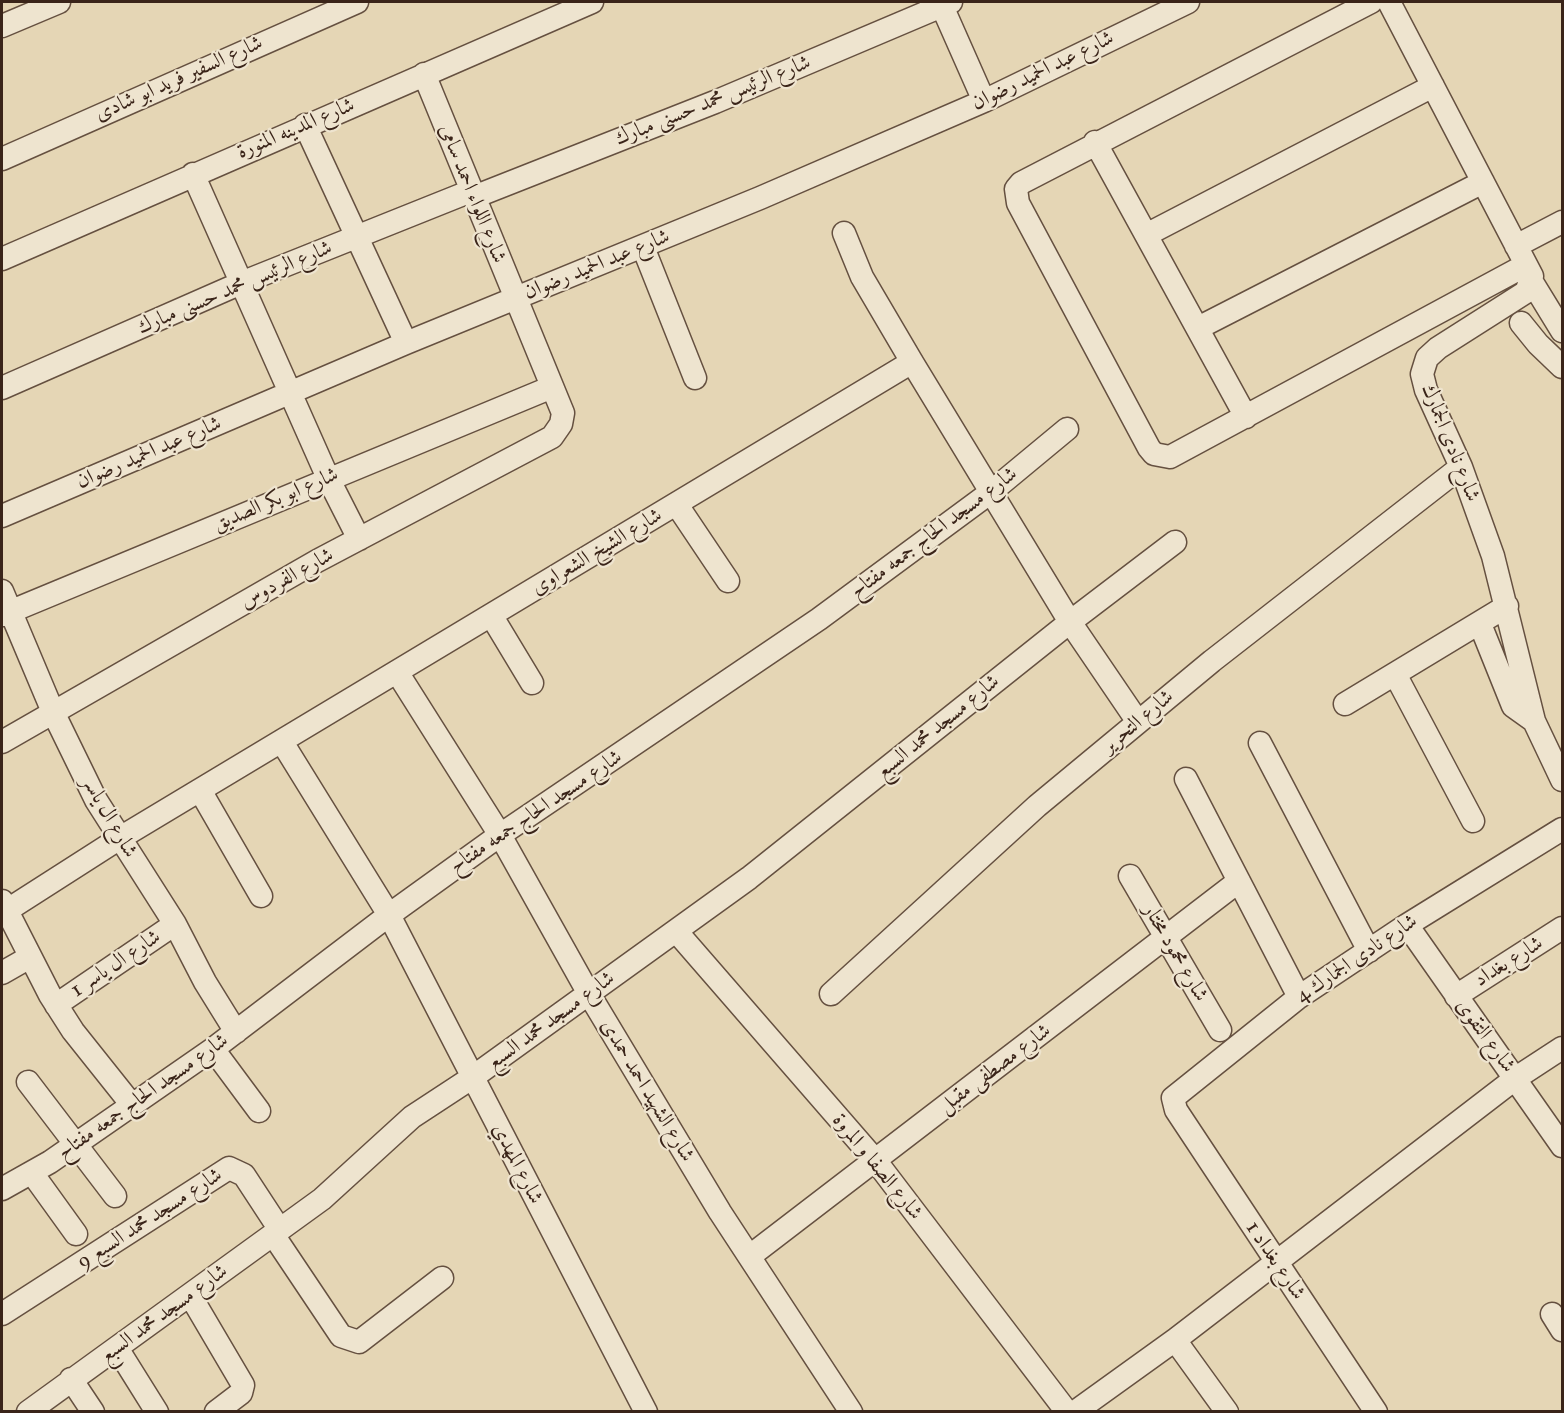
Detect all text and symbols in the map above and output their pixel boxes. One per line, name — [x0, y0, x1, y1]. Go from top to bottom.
street label: شارع عبد الحميد رضوان — [968, 26, 1118, 116]
street label: شارع السفير فريد ابو شادى — [91, 31, 267, 127]
street label: شارع الرئيس محمد حسنى مبارك — [611, 50, 815, 152]
street label: شارع المدينه المنورة — [233, 93, 359, 165]
street label: شارع اللواء احمد سامى — [433, 121, 511, 267]
street label: شارع عبد الحميد رضوان — [520, 224, 674, 306]
street label: شارع الرئيس محمد حسنى مبارك — [134, 236, 336, 340]
street label: شارع نادى الجمارك — [1415, 380, 1485, 506]
street label: شارع عبد الحميد رضوان — [73, 411, 225, 495]
street label: شارع ابو بكر الصديق — [210, 462, 342, 538]
street label: شارع مسجد الحاج جمعه مفتاح — [845, 462, 1023, 604]
street label: شارع الشيخ الشعراوى — [527, 503, 667, 601]
street label: شارع الفردوس — [236, 543, 338, 615]
street label: شارع مسجد محمد السبع — [871, 669, 1005, 785]
street label: شارع التحرير — [1097, 685, 1179, 759]
street label: شارع مسجد الحاج جمعه مفتاح — [445, 745, 627, 879]
street label: شارع ال ياسر — [75, 772, 143, 862]
street label: شارع محمود مختار — [1137, 900, 1213, 1006]
street label: شارع نادى الجمارك 4 — [1291, 909, 1423, 1009]
street label: شارع ال ياسر 1 — [66, 925, 166, 1003]
street label: شارع بغداد — [1470, 931, 1548, 993]
street label: شارع مسجد محمد السبع — [482, 966, 620, 1076]
street label: شارع التقوى — [1450, 994, 1520, 1078]
street label: شارع الشهيد احمد حمدى — [594, 1015, 700, 1167]
street label: شارع مصطفى مقبل — [934, 1019, 1056, 1119]
street label: شارع مسجد الحاج جمعه مفتاح — [53, 1028, 233, 1166]
street label: شارع الصفا و المروة — [826, 1109, 928, 1225]
street label: شارع المهدي — [486, 1119, 548, 1209]
street label: شارع مسجد محمد السبع 9 — [73, 1163, 227, 1275]
street label: شارع بغداد 1 — [1240, 1217, 1310, 1305]
street label: شارع مسجد محمد السبع — [95, 1259, 233, 1369]

